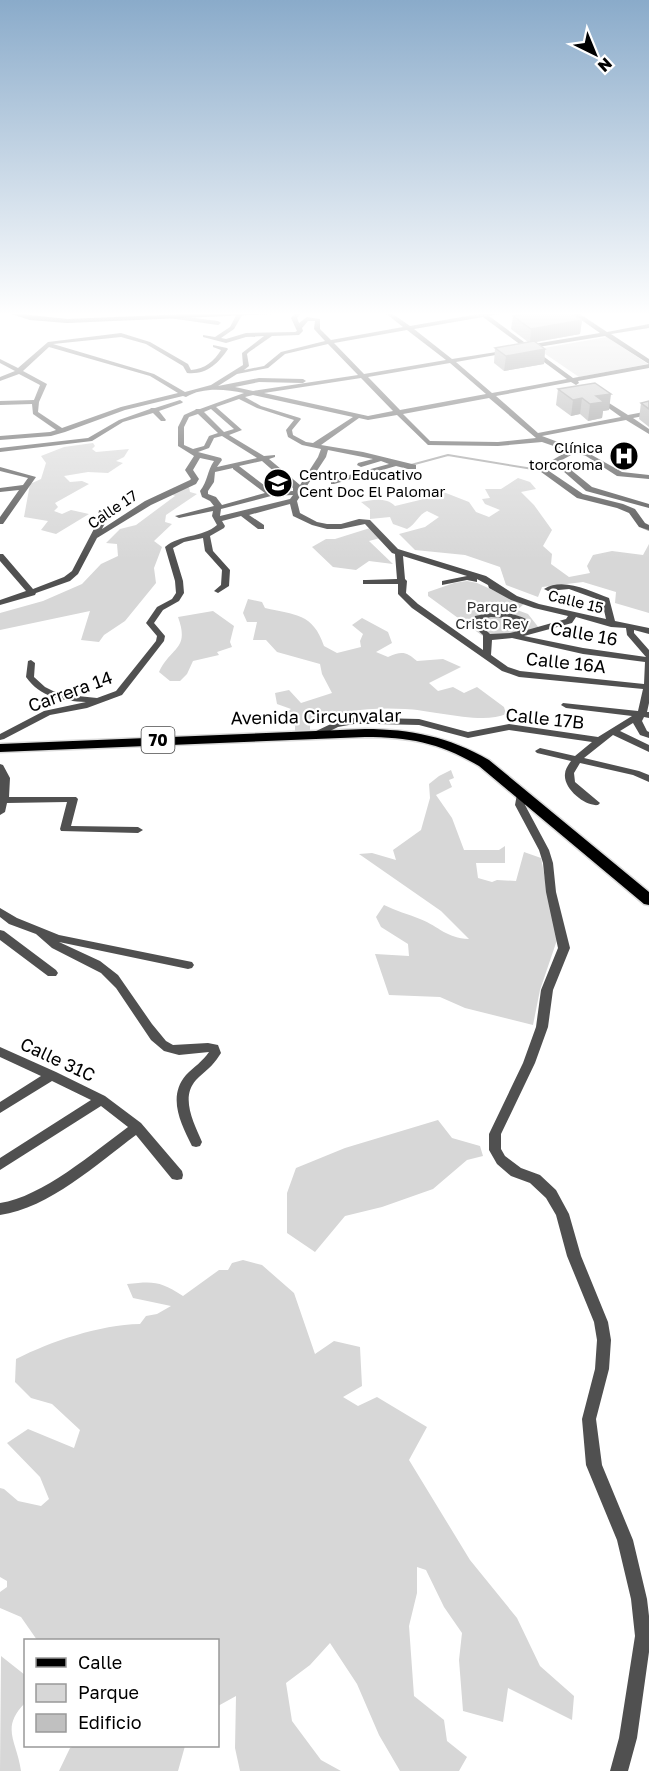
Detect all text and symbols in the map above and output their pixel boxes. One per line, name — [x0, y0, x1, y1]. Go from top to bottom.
north arrow — [565, 24, 625, 84]
text: N — [594, 54, 617, 76]
place label: Clínica torcoroma — [529, 438, 603, 473]
hospital icon: Clínica torcoroma — [608, 440, 640, 472]
place label: Centro Educativo Cent Doc El Palomar — [299, 465, 445, 500]
school or university icon: Centro Educativo Cent Doc El Palomar — [262, 467, 294, 499]
street label: Calle 17 — [84, 486, 140, 532]
street label: Calle 15 — [546, 585, 606, 617]
park label: Parque Cristo Rey — [455, 597, 529, 632]
street label: Calle 16 — [548, 616, 620, 650]
street label: Calle 16A — [525, 647, 607, 677]
street label: Carrera 14 — [25, 666, 115, 716]
street label: Calle 17B — [505, 703, 585, 733]
street label: Avenida Circunvalar — [230, 704, 402, 728]
road number: 70 — [142, 727, 174, 753]
street label: Calle 31C — [17, 1032, 99, 1086]
legend — [24, 1639, 219, 1747]
text: Calle — [78, 1651, 122, 1673]
text: Parque — [78, 1681, 139, 1703]
text: Edificio — [78, 1711, 142, 1733]

